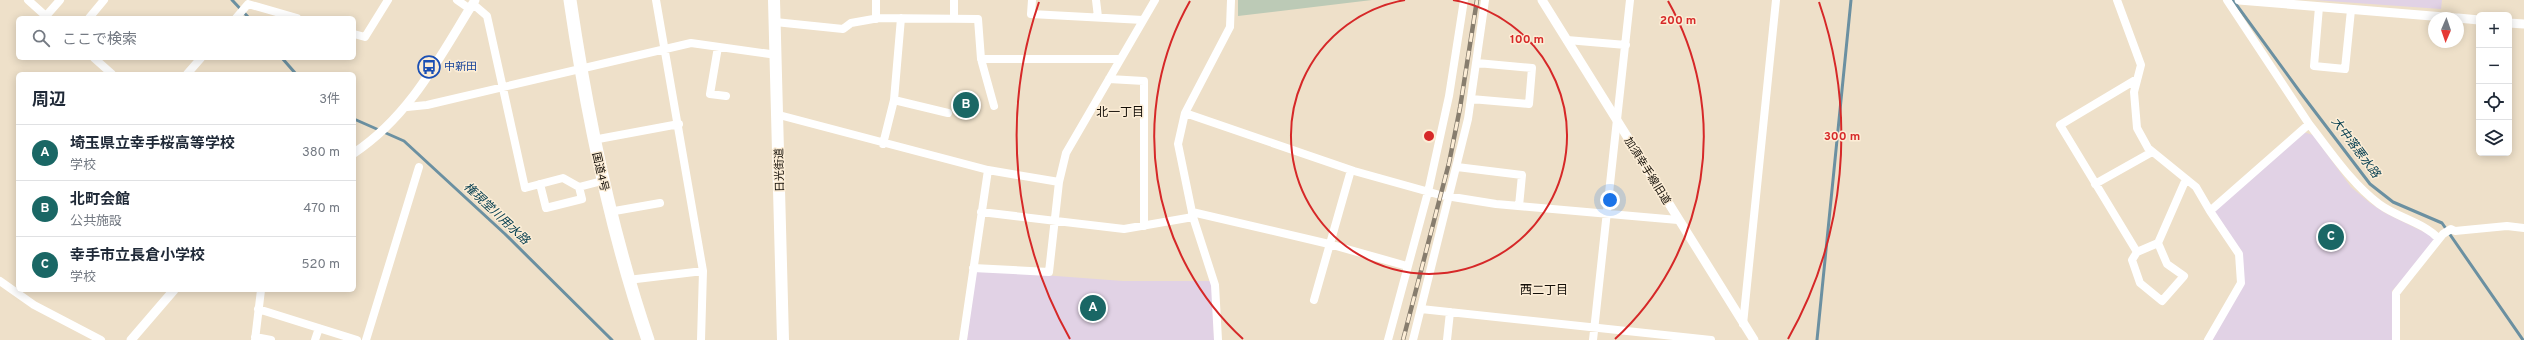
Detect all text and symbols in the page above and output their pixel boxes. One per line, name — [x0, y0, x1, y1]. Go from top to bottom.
north arrow — [2428, 12, 2464, 48]
map controls — [2476, 12, 2512, 156]
button: + — [2476, 12, 2512, 48]
text: 200 m — [1660, 13, 1696, 29]
search box — [16, 16, 356, 60]
icon: search — [30, 27, 52, 49]
text: ここで検索 — [62, 31, 137, 50]
text: 100 m — [1510, 32, 1544, 48]
button: − — [2476, 48, 2512, 84]
bus stop icon: 中新田 — [416, 54, 442, 80]
place label: 中新田 — [444, 60, 477, 74]
button: locate — [2476, 84, 2512, 120]
text: 周辺 — [32, 90, 66, 112]
pin: B — [953, 90, 979, 120]
text: 3件 — [319, 92, 340, 108]
district label: 北一丁目 — [1096, 105, 1144, 121]
water label: 大中落悪水路 — [2327, 114, 2384, 182]
button: layers — [2476, 120, 2512, 156]
centre of rings — [1422, 129, 1436, 143]
text: 300 m — [1824, 129, 1860, 145]
text: 埼玉県立幸手桜高等学校 — [70, 135, 235, 154]
street label: 加須幸手線旧道 — [1621, 135, 1673, 207]
text: A — [40, 145, 50, 161]
text: 380 m — [302, 145, 340, 161]
street label: 日光街道 — [773, 148, 787, 192]
street label: 国道4号 — [589, 151, 611, 193]
text: 学校 — [70, 158, 96, 174]
water label: 権現堂川用水路 — [460, 179, 533, 249]
your location — [1600, 190, 1620, 210]
text: 北町会館 — [70, 191, 130, 210]
text: B — [41, 201, 49, 217]
text: 470 m — [303, 201, 340, 217]
text: 公共施設 — [70, 214, 122, 230]
pin: C — [2318, 222, 2344, 252]
text: 幸手市立長倉小学校 — [70, 247, 205, 266]
text: C — [41, 257, 49, 273]
text: 520 m — [302, 257, 340, 273]
text: 学校 — [70, 270, 96, 286]
district label: 西二丁目 — [1520, 283, 1568, 299]
pin: A — [1080, 293, 1106, 323]

